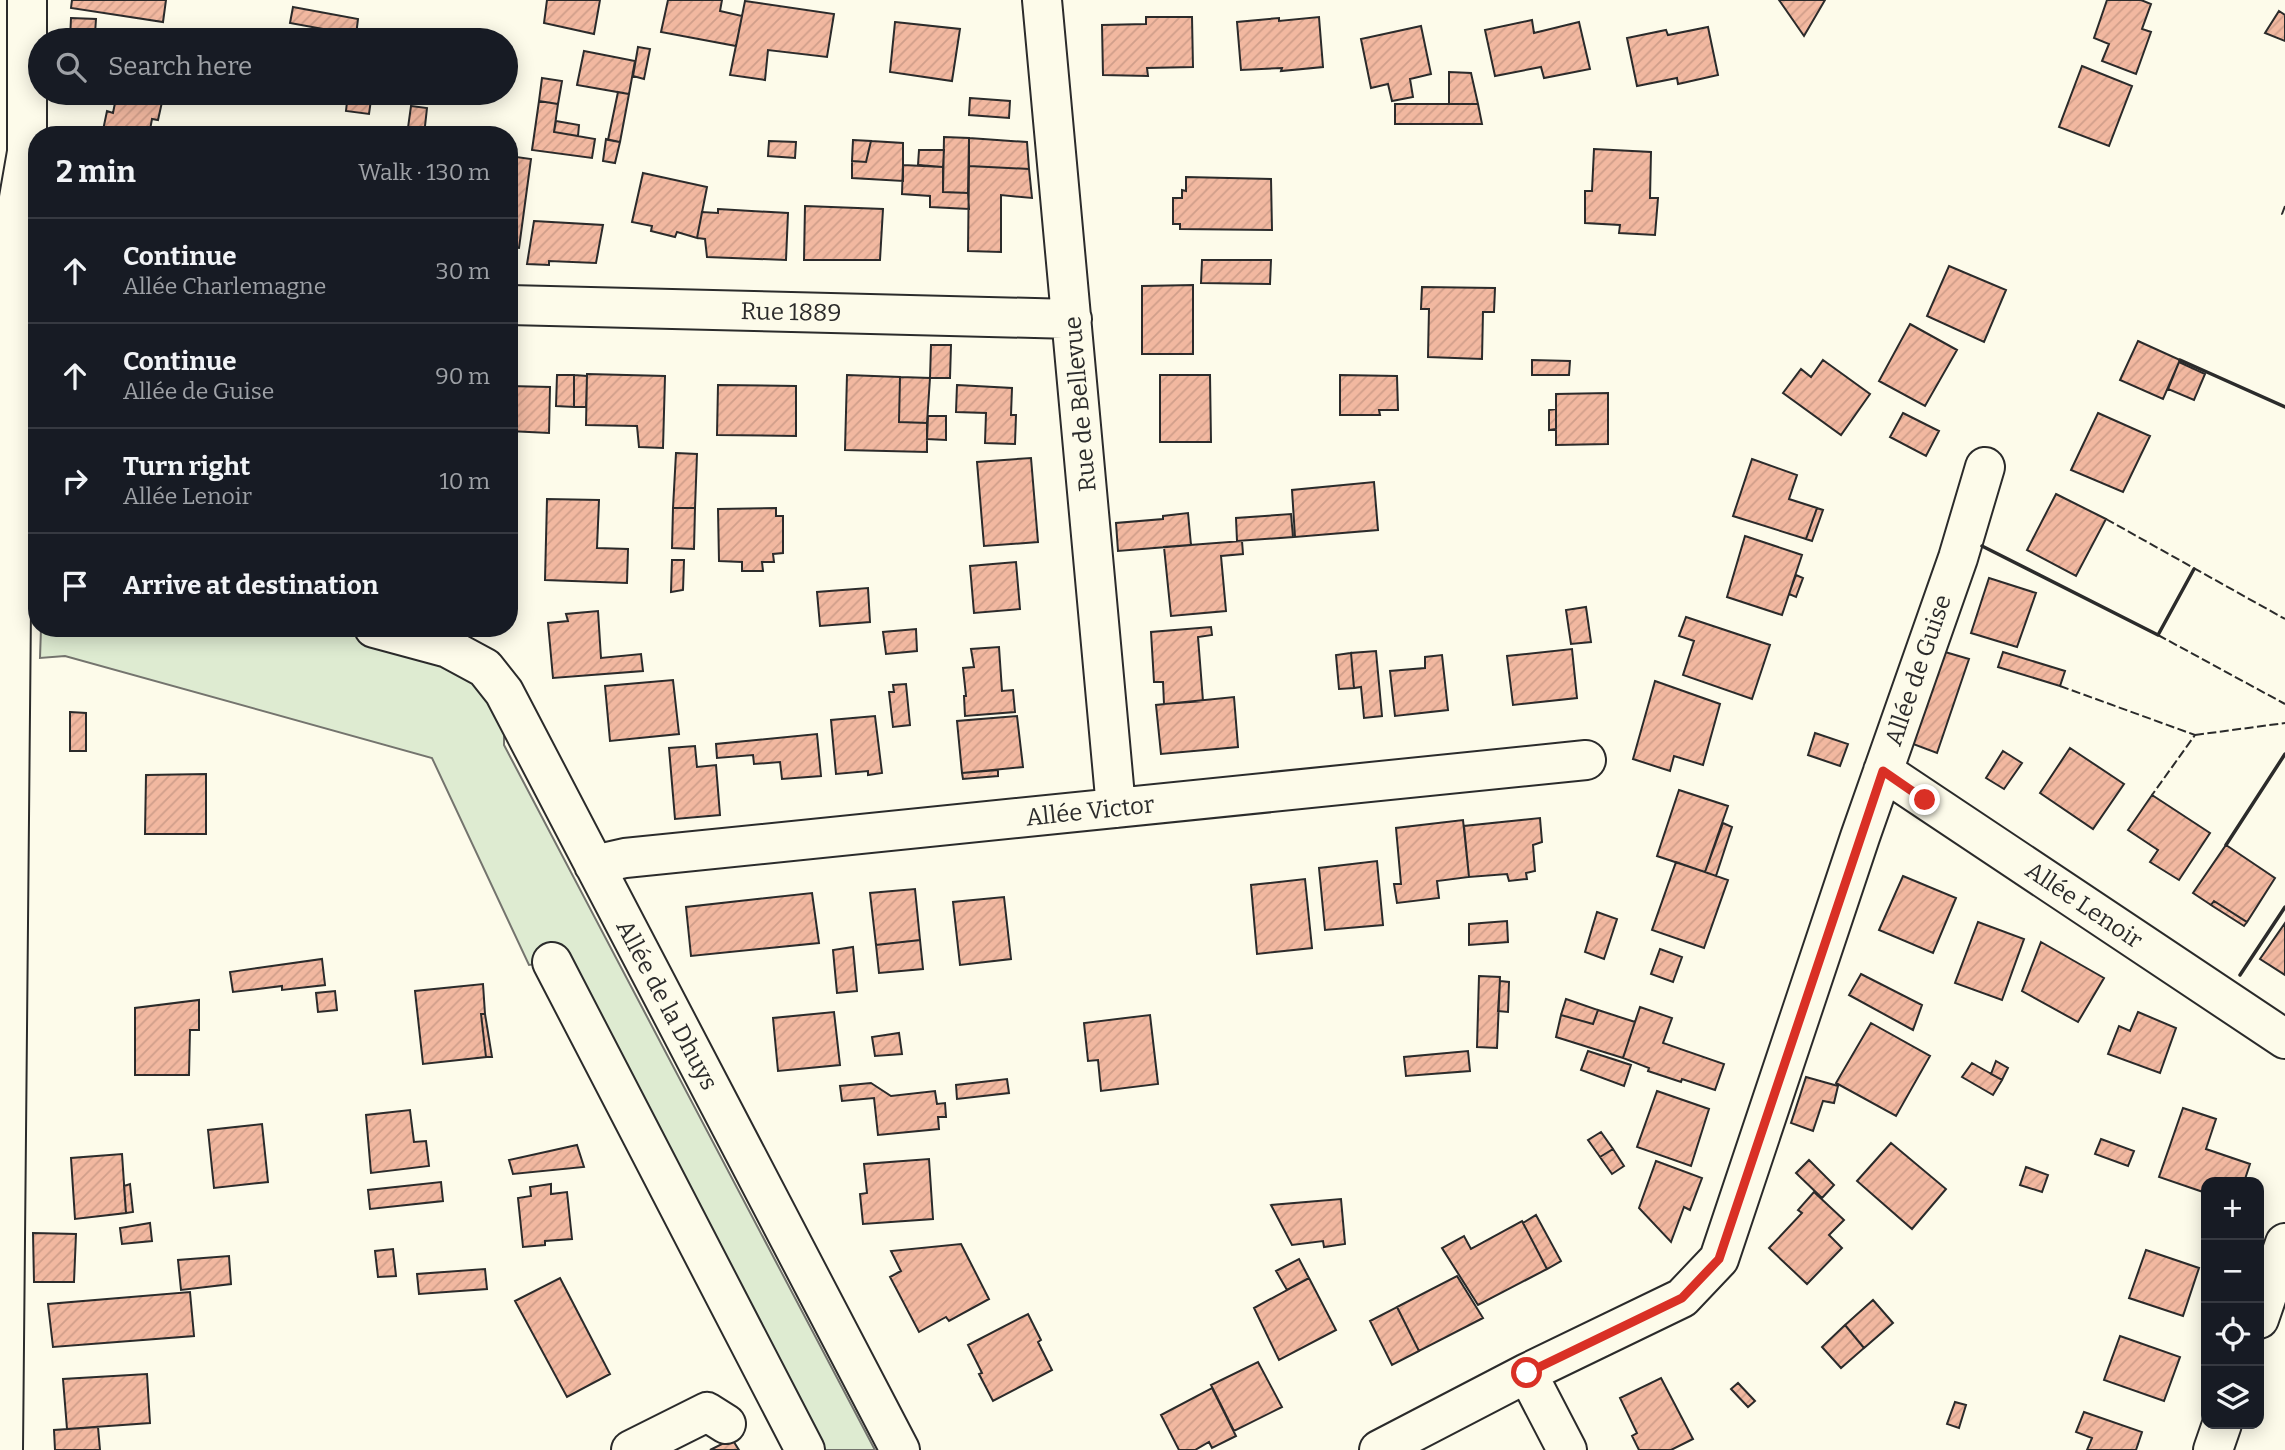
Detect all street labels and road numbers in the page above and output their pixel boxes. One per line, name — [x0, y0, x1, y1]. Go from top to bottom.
street label: Rue 1889 — [740, 297, 842, 327]
street label: Rue de Bellevue — [1058, 315, 1102, 493]
street label: Allée de Guise — [1879, 591, 1957, 749]
street label: Allée Victor — [1024, 790, 1156, 832]
street label: Allée Lenoir — [2020, 856, 2148, 954]
street label: Allée de la Dhuys — [610, 915, 724, 1095]

